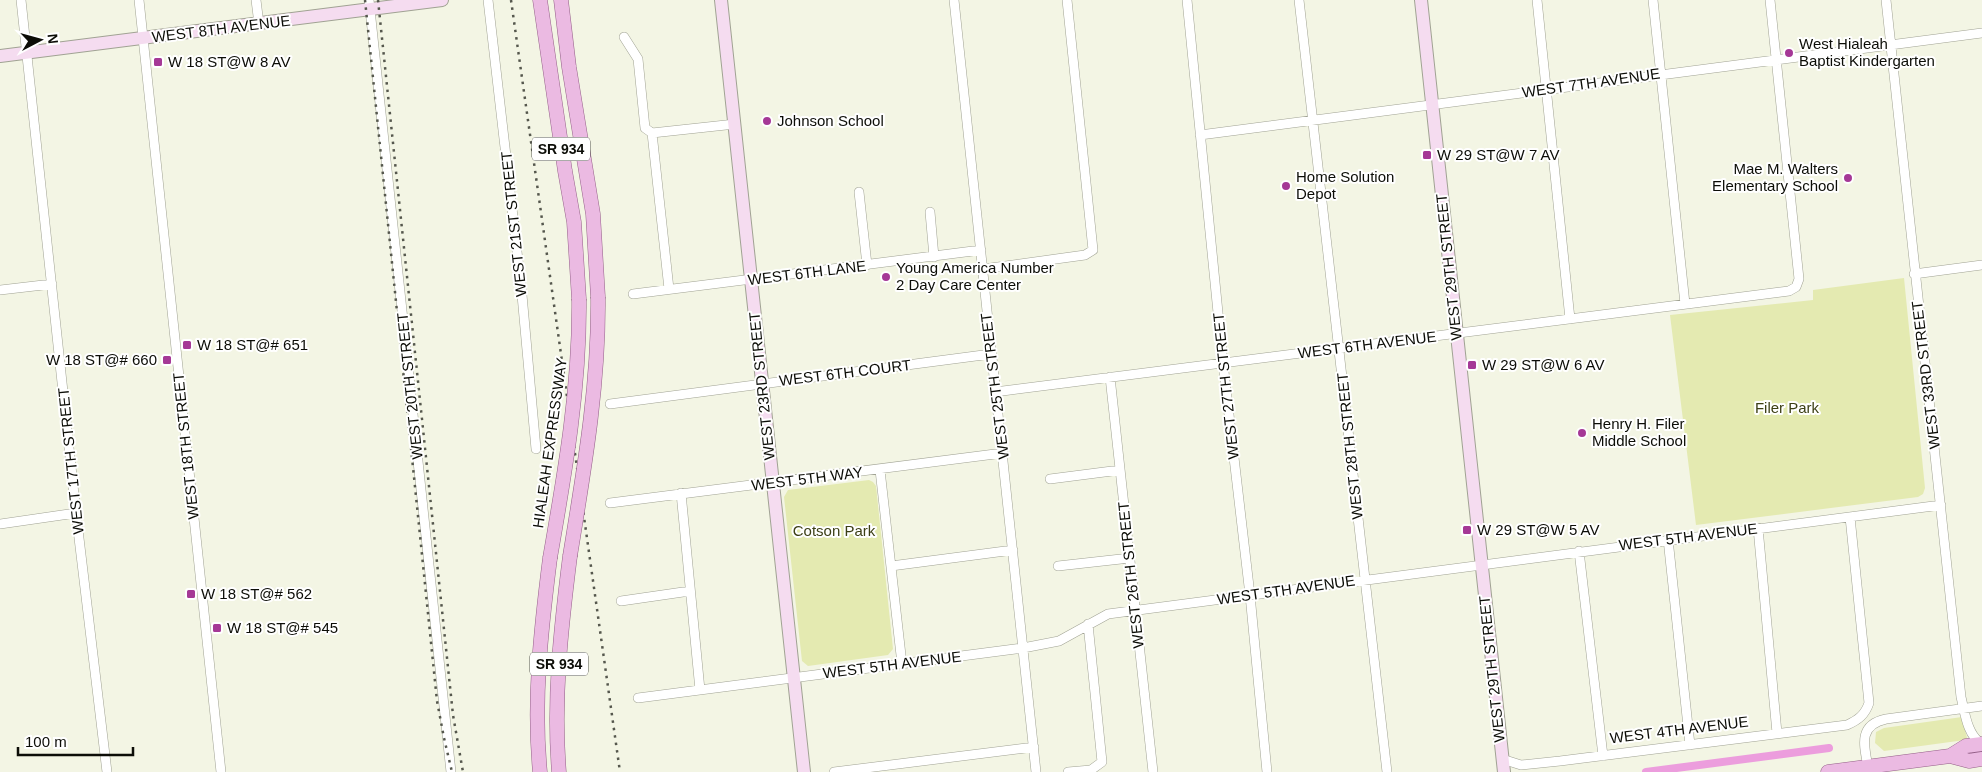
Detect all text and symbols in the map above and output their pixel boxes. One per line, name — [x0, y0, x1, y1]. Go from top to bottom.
street label: WEST 8TH AVENUE — [151, 12, 291, 45]
north arrow — [15, 15, 65, 65]
text: N — [44, 33, 61, 45]
place label: West Hialeah Baptist Kindergarten — [1799, 35, 1935, 69]
marker: West Hialeah Baptist Kindergarten — [1783, 47, 1795, 59]
place label: W 18 ST@W 8 AV — [168, 53, 290, 70]
marker: W 18 ST@W 8 AV — [152, 56, 164, 68]
street label: WEST 7TH AVENUE — [1521, 64, 1661, 101]
place label: Johnson School — [777, 112, 884, 129]
marker: Johnson School — [761, 115, 773, 127]
road number: SR 934 — [532, 138, 590, 160]
place label: W 29 ST@W 7 AV — [1437, 146, 1559, 163]
marker: W 29 ST@W 7 AV — [1421, 149, 1433, 161]
street label: WEST 21ST STREET — [497, 150, 530, 298]
place label: Mae M. Walters Elementary School — [1712, 160, 1838, 194]
place label: Home Solution Depot — [1296, 168, 1394, 202]
marker: Mae M. Walters Elementary School — [1842, 172, 1854, 184]
marker: Home Solution Depot — [1280, 180, 1292, 192]
street label: WEST 29TH STREET — [1432, 193, 1465, 341]
street label: WEST 6TH LANE — [747, 257, 867, 288]
place label: Young America Number 2 Day Care Center — [896, 259, 1054, 293]
marker: Young America Number 2 Day Care Center — [880, 271, 892, 283]
street label: WEST 33RD STREET — [1908, 300, 1943, 450]
street label: WEST 23RD STREET — [745, 311, 778, 461]
street label: WEST 20TH STREET — [393, 312, 426, 460]
street label: WEST 25TH STREET — [977, 312, 1012, 460]
street label: WEST 27TH STREET — [1209, 312, 1242, 460]
street label: WEST 6TH AVENUE — [1297, 328, 1437, 361]
place label: W 18 ST@# 651 — [197, 336, 308, 353]
marker: W 18 ST@# 651 — [181, 339, 193, 351]
place label: W 18 ST@# 660 — [46, 351, 157, 368]
marker: W 18 ST@# 660 — [161, 354, 173, 366]
street label: WEST 6TH COURT — [778, 356, 912, 389]
place label: W 29 ST@W 6 AV — [1482, 356, 1604, 373]
street label: HIALEAH EXPRESSWAY — [529, 357, 570, 529]
marker: W 29 ST@W 6 AV — [1466, 359, 1478, 371]
street label: WEST 18TH STREET — [169, 372, 202, 520]
street label: WEST 28TH STREET — [1333, 372, 1366, 520]
street label: WEST 17TH STREET — [54, 387, 87, 535]
park label: Filer Park — [1755, 399, 1820, 416]
place label: Henry H. Filer Middle School — [1592, 415, 1686, 449]
marker: Henry H. Filer Middle School — [1576, 427, 1588, 439]
street label: WEST 5TH WAY — [750, 463, 864, 494]
street label: WEST 26TH STREET — [1114, 501, 1147, 649]
street label: WEST 5TH AVENUE — [1618, 520, 1758, 553]
place label: W 29 ST@W 5 AV — [1477, 521, 1599, 538]
park label: Cotson Park — [793, 522, 876, 539]
marker: W 29 ST@W 5 AV — [1461, 524, 1473, 536]
street label: WEST 5TH AVENUE — [1216, 571, 1356, 608]
place label: W 18 ST@# 562 — [201, 585, 312, 602]
marker: W 18 ST@# 562 — [185, 588, 197, 600]
street label: WEST 29TH STREET — [1475, 595, 1508, 743]
place label: W 18 ST@# 545 — [227, 619, 338, 636]
marker: W 18 ST@# 545 — [211, 622, 223, 634]
street label: WEST 5TH AVENUE — [822, 648, 962, 681]
road number: SR 934 — [530, 652, 588, 676]
street label: WEST 4TH AVENUE — [1609, 713, 1749, 746]
scale bar — [18, 724, 132, 756]
text: 100 m — [25, 733, 67, 750]

